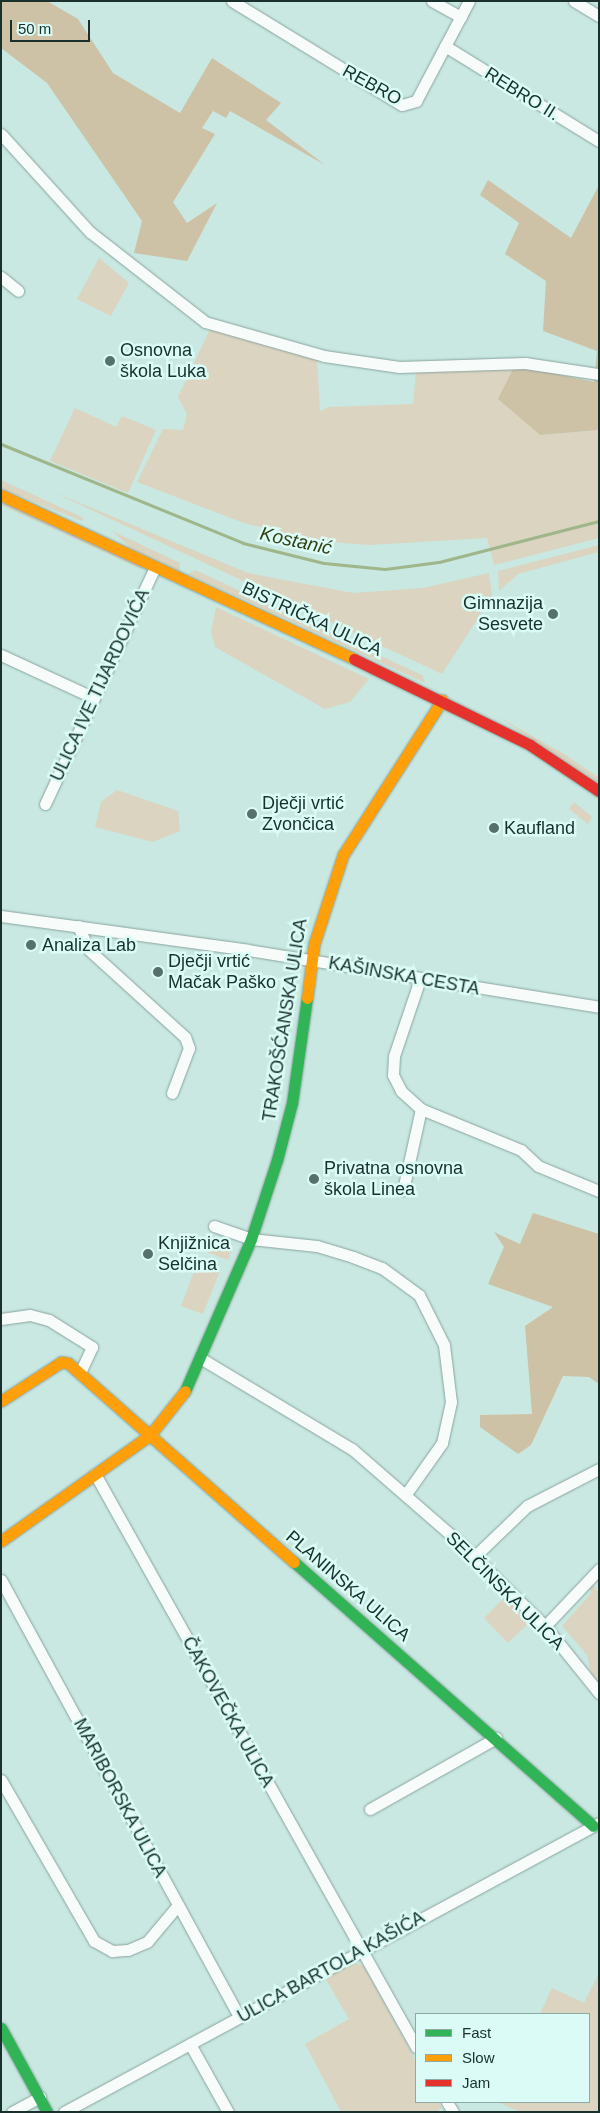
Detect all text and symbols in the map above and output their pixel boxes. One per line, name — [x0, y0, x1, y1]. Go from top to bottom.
scale bar — [12, 10, 92, 42]
text: 50 m — [18, 20, 51, 37]
street label: REBRO — [339, 60, 405, 110]
street label: REBRO II. — [481, 63, 563, 125]
place label: Osnovna škola Luka — [120, 340, 206, 382]
marker: Osnovna škola Luka — [104, 355, 116, 367]
water label: Kostanić — [258, 522, 334, 560]
street label: BISTRIČKA ULICA — [238, 577, 386, 661]
street label: ULICA IVE TIJARDOVIĆA — [46, 585, 154, 785]
place label: Gimnazija Sesvete — [463, 593, 543, 636]
marker: Gimnazija Sesvete — [547, 608, 559, 620]
place label: Dječji vrtić Zvončica — [262, 793, 344, 836]
marker: Dječji vrtić Zvončica — [246, 808, 258, 820]
place label: Kaufland — [504, 817, 575, 839]
marker: Kaufland — [488, 822, 500, 834]
street label: TRAKOŠĆANSKA ULICA — [258, 917, 312, 1123]
place label: Analiza Lab — [42, 934, 136, 956]
marker: Analiza Lab — [24, 938, 38, 952]
place label: Dječji vrtić Mačak Paško — [168, 951, 276, 994]
street label: KAŠINSKA CESTA — [326, 952, 482, 1000]
marker: Dječji vrtić Mačak Paško — [152, 966, 164, 978]
place label: Privatna osnovna škola Linea — [324, 1158, 463, 1200]
marker: Privatna osnovna škola Linea — [308, 1173, 320, 1185]
place label: Knjižnica Selčina — [158, 1233, 230, 1276]
marker: Knjižnica Selčina — [142, 1248, 154, 1260]
street label: PLANINSKA ULICA — [281, 1526, 415, 1646]
street label: SELČINSKA ULICA — [441, 1527, 569, 1655]
street label: ČAKOVEČKA ULICA — [177, 1632, 279, 1792]
street label: MARIBORSKA ULICA — [69, 1714, 171, 1882]
street label: ULICA BARTOLA KAŠIĆA — [233, 1906, 429, 2028]
legend — [415, 2013, 590, 2103]
text: Fast — [462, 2024, 491, 2041]
text: Slow — [462, 2049, 495, 2066]
text: Jam — [462, 2074, 490, 2091]

